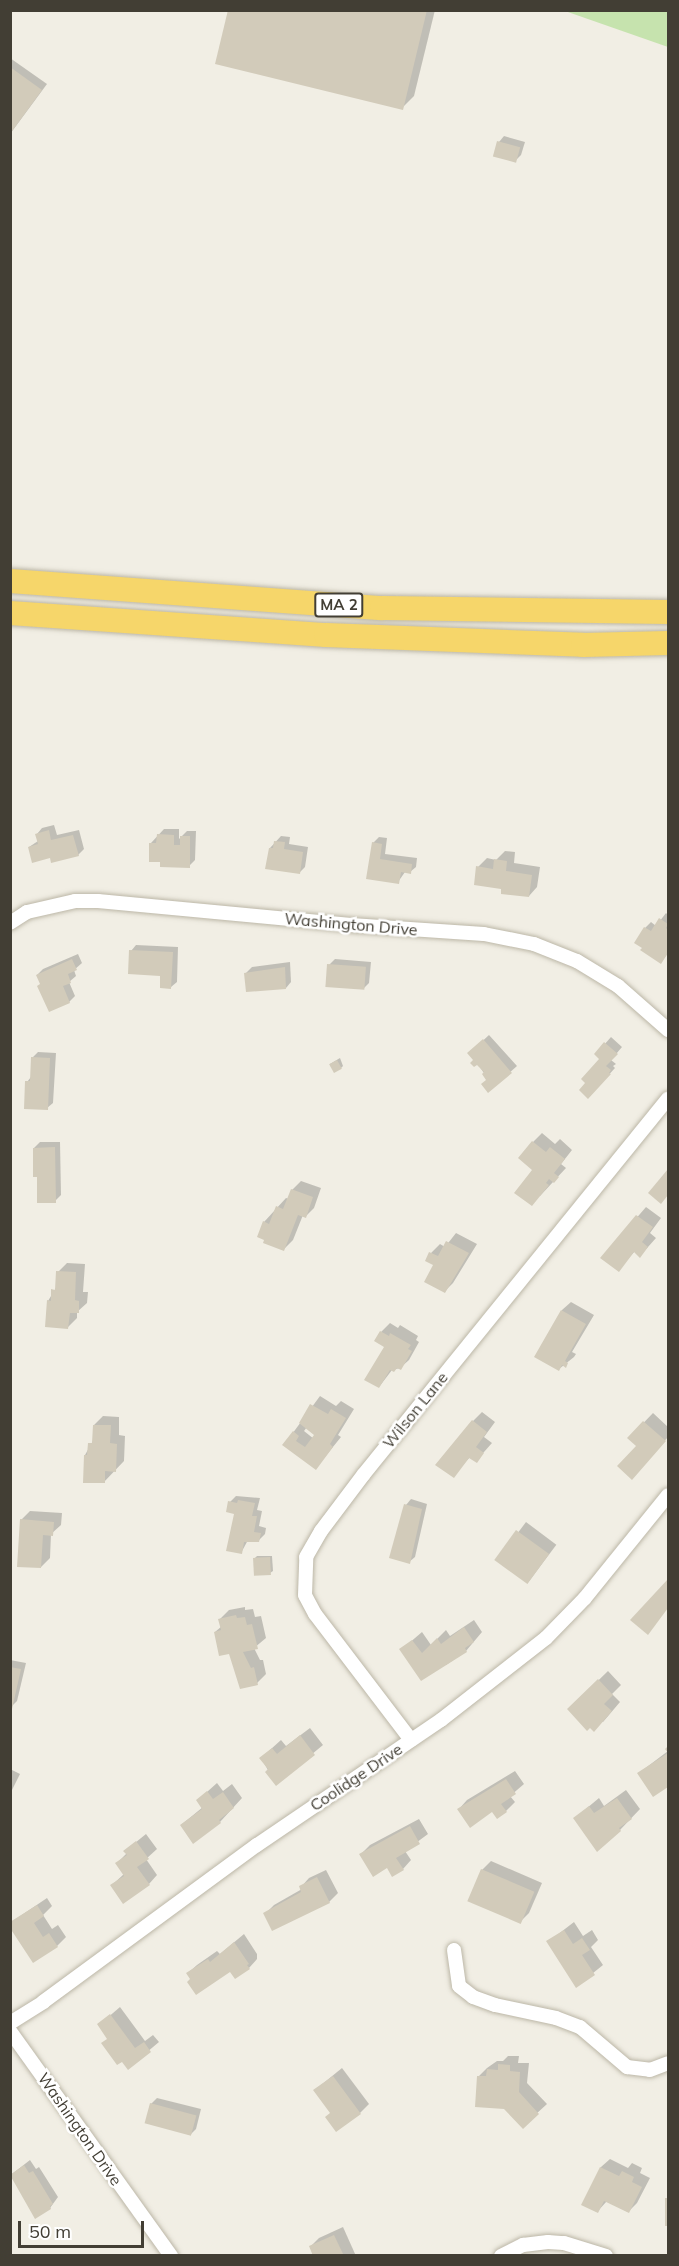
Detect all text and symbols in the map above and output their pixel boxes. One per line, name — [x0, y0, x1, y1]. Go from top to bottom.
road number: MA 2 — [314, 593, 364, 617]
street label: Washington Drive — [284, 909, 418, 939]
street label: Wilson Lane — [378, 1368, 452, 1452]
street label: Coolidge Drive — [306, 1739, 406, 1815]
street label: Washington Drive — [34, 2069, 126, 2189]
scale bar — [21, 2209, 147, 2247]
text: 50 m — [29, 2220, 71, 2243]

